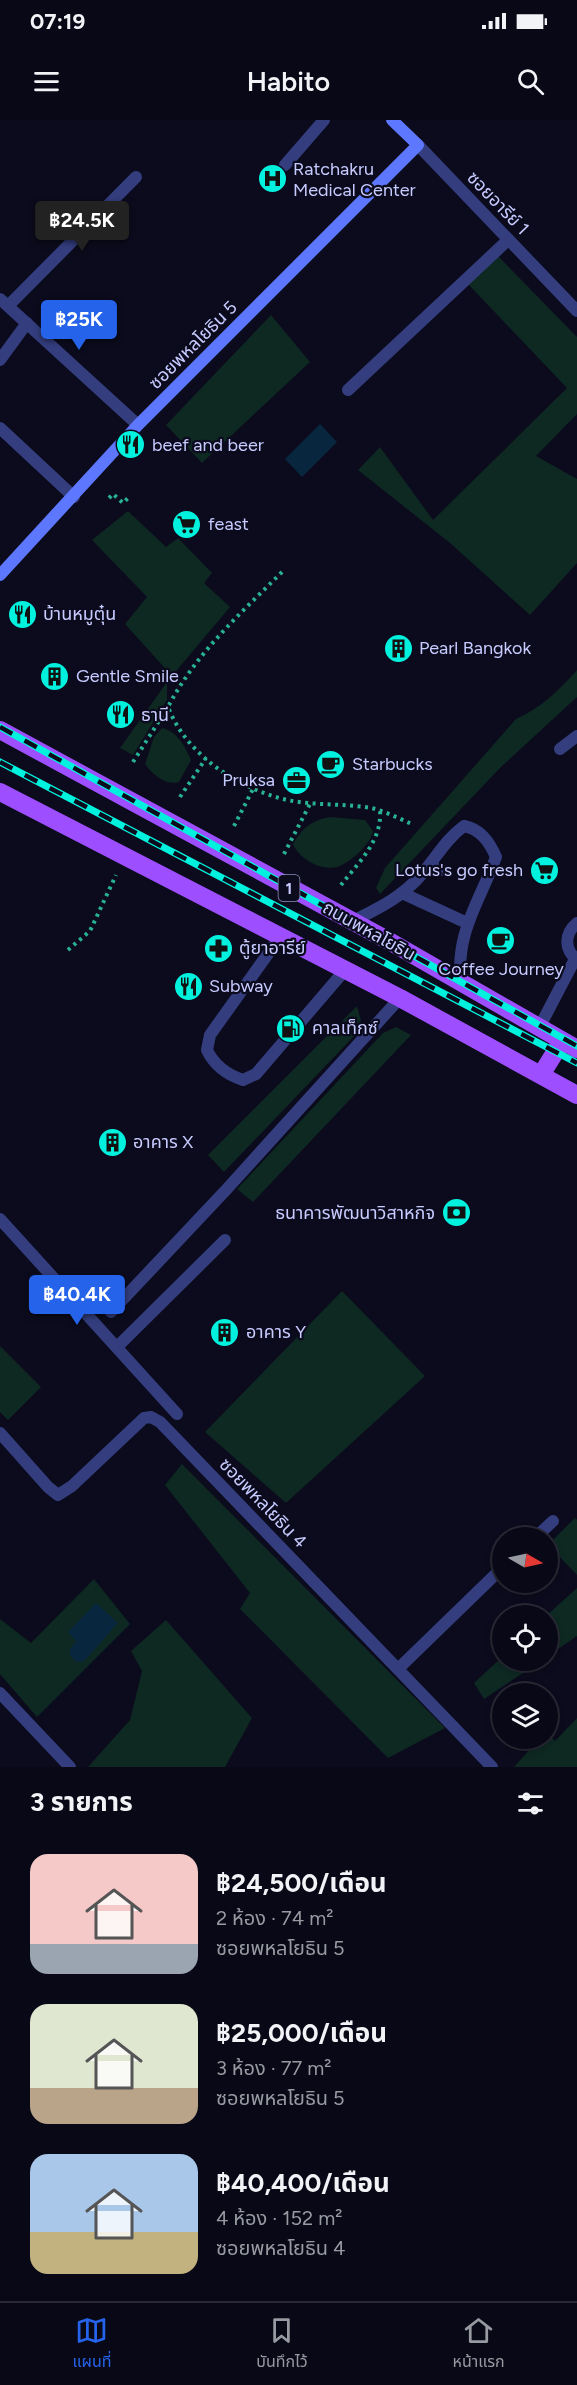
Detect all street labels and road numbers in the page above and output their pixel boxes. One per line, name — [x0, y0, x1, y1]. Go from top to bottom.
street label: ซอยอารีย์ 1 — [462, 167, 534, 239]
street label: ซอยพหลโยธิน 5 — [144, 296, 242, 394]
road number: 1 — [278, 875, 300, 901]
street label: ถนนพหลโยธิน — [319, 896, 419, 966]
street label: ซอยพหลโยธิน 4 — [215, 1453, 311, 1553]

